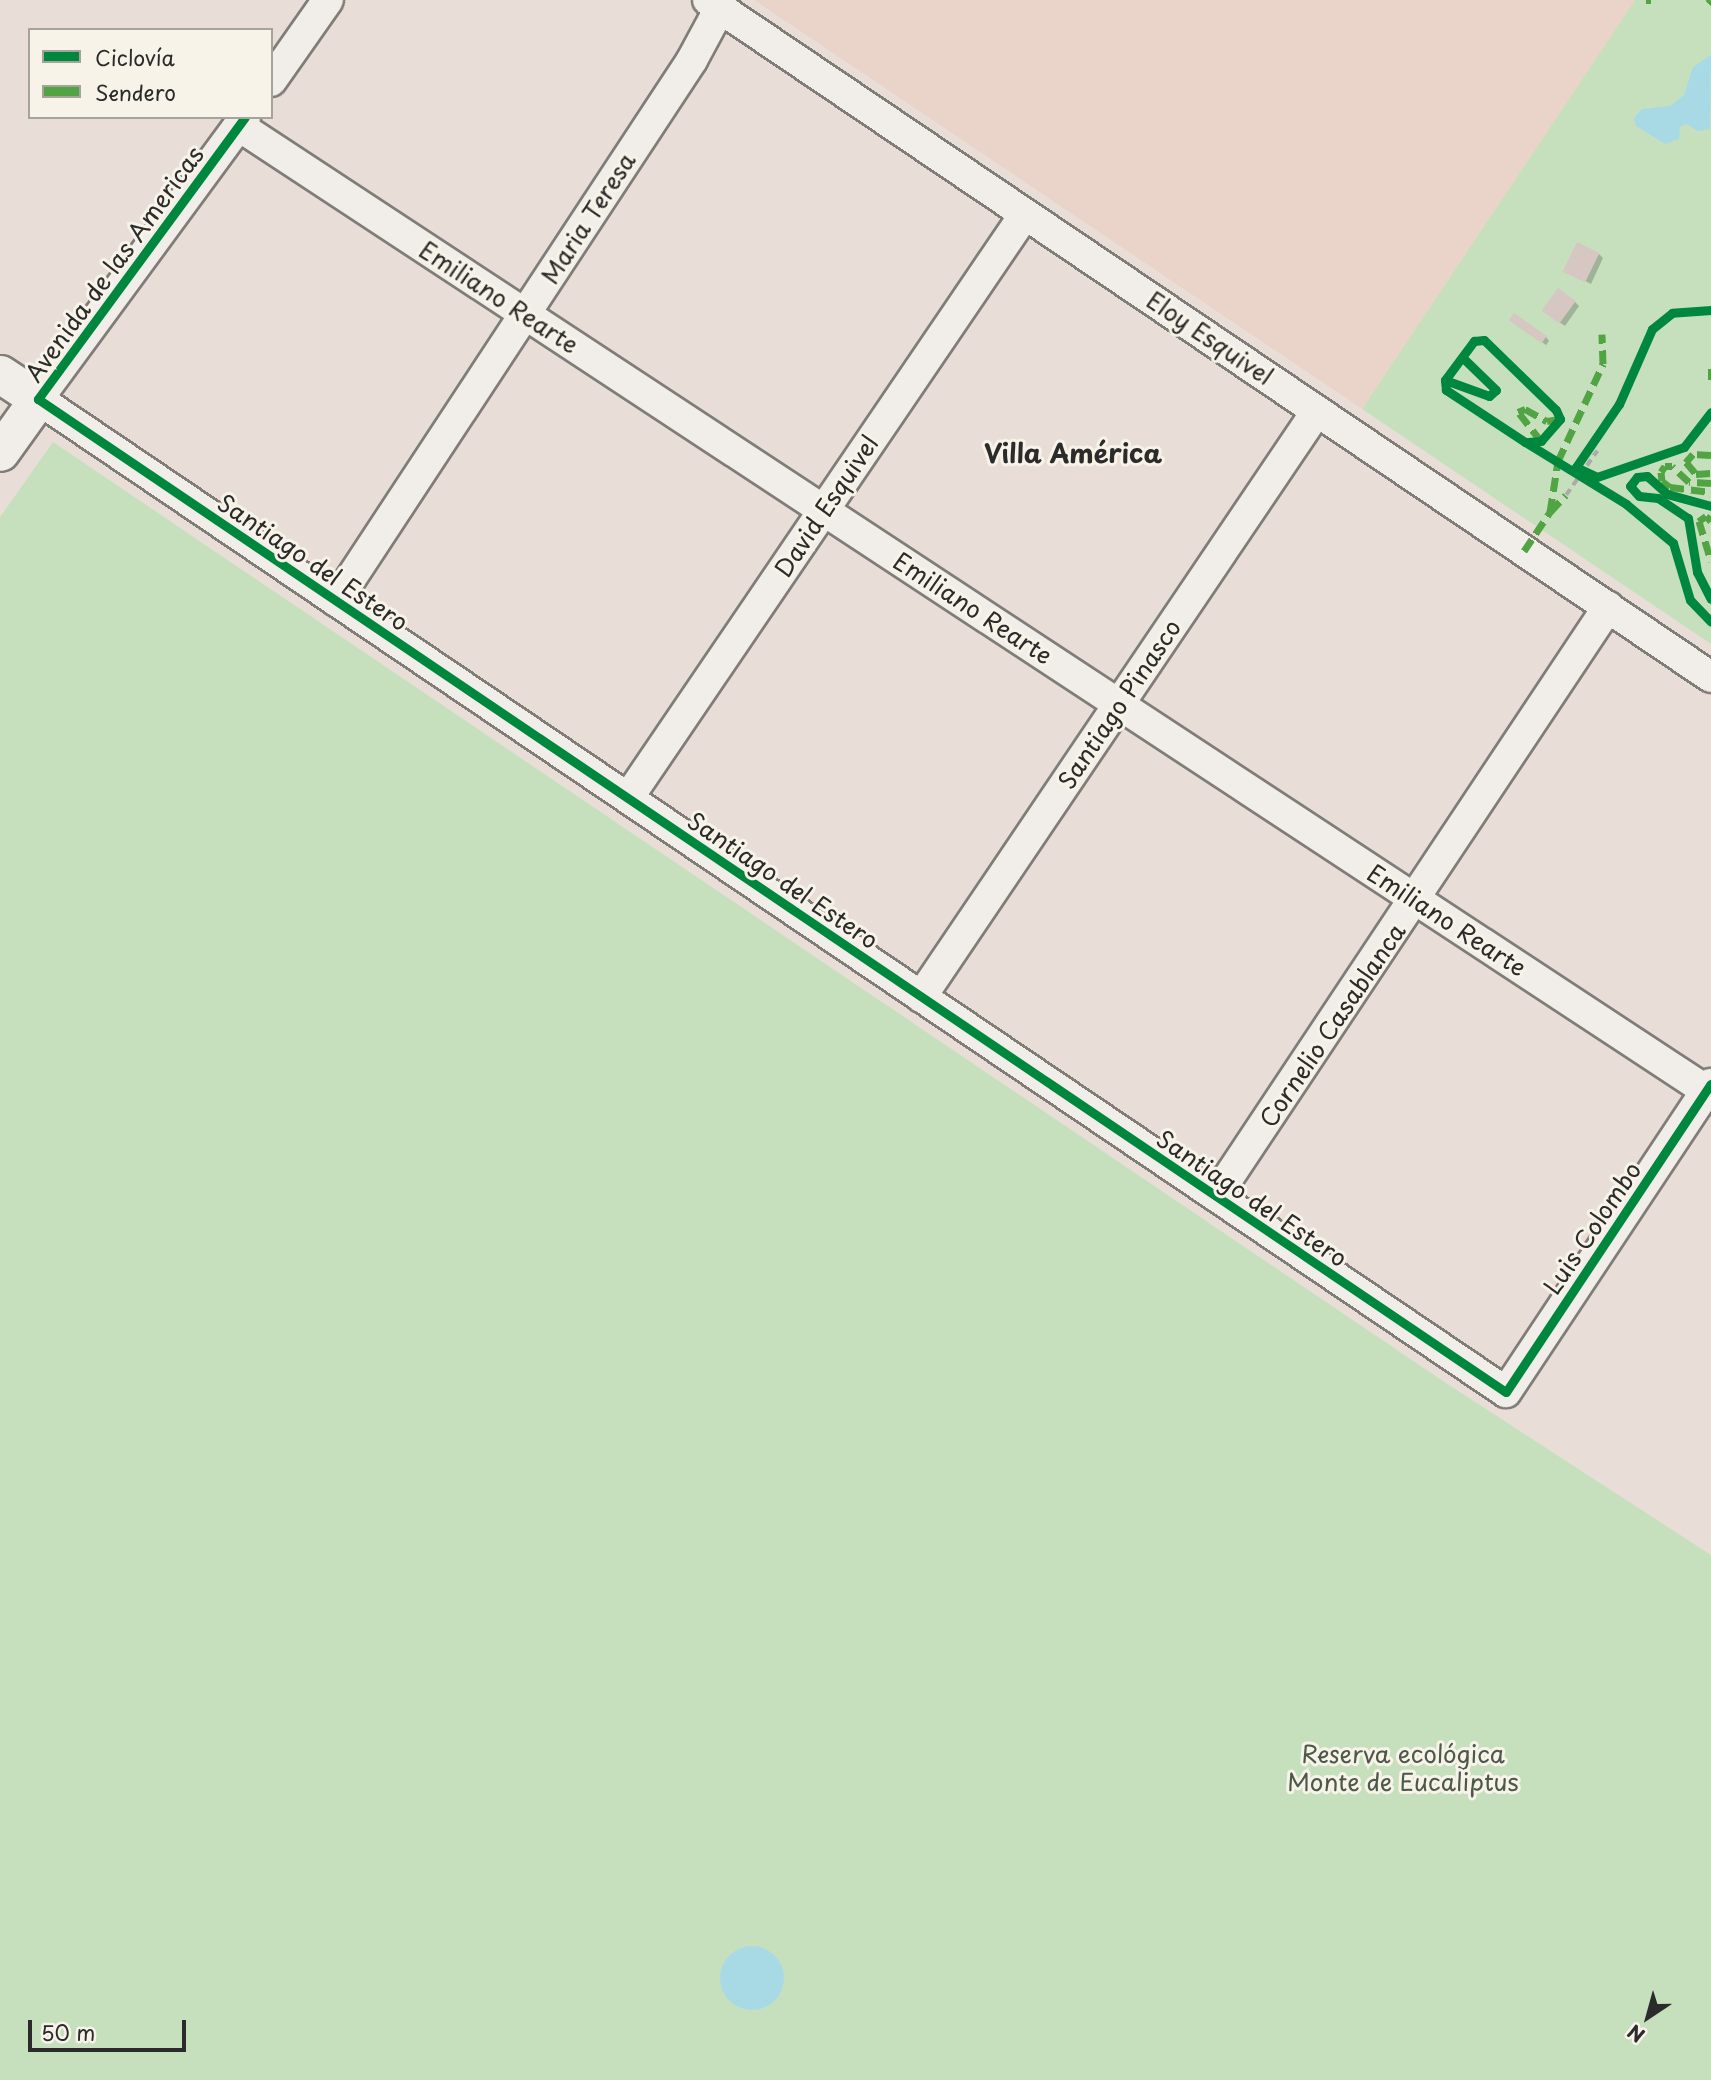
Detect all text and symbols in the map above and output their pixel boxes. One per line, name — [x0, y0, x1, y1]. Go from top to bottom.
legend — [28, 28, 273, 119]
text: Ciclovía — [95, 41, 175, 73]
text: Sendero — [95, 76, 176, 108]
street label: Avenida de las Americas — [19, 141, 209, 387]
street label: Maria Teresa — [534, 146, 642, 290]
street label: Emiliano Rearte — [414, 235, 584, 359]
street label: Eloy Esquivel — [1141, 285, 1279, 391]
street label: David Esquivel — [768, 429, 884, 583]
district label: Villa América — [984, 437, 1162, 469]
street label: Santiago del Estero — [212, 487, 414, 637]
street label: Emiliano Rearte — [888, 546, 1058, 670]
street label: Santiago Pinasco — [1051, 614, 1187, 794]
street label: Santiago del Estero — [682, 805, 884, 955]
street label: Emiliano Rearte — [1362, 858, 1532, 982]
street label: Cornelio Casablanca — [1253, 917, 1411, 1133]
street label: Santiago del Estero — [1151, 1123, 1353, 1273]
street label: Luis Colombo — [1537, 1156, 1647, 1300]
park label: Reserva ecológica Monte de Eucaliptus — [1286, 1740, 1520, 1796]
north arrow — [1613, 1982, 1683, 2052]
scale bar — [32, 2007, 189, 2050]
text: 50 m — [41, 2016, 95, 2048]
text: N — [1621, 2018, 1650, 2050]

